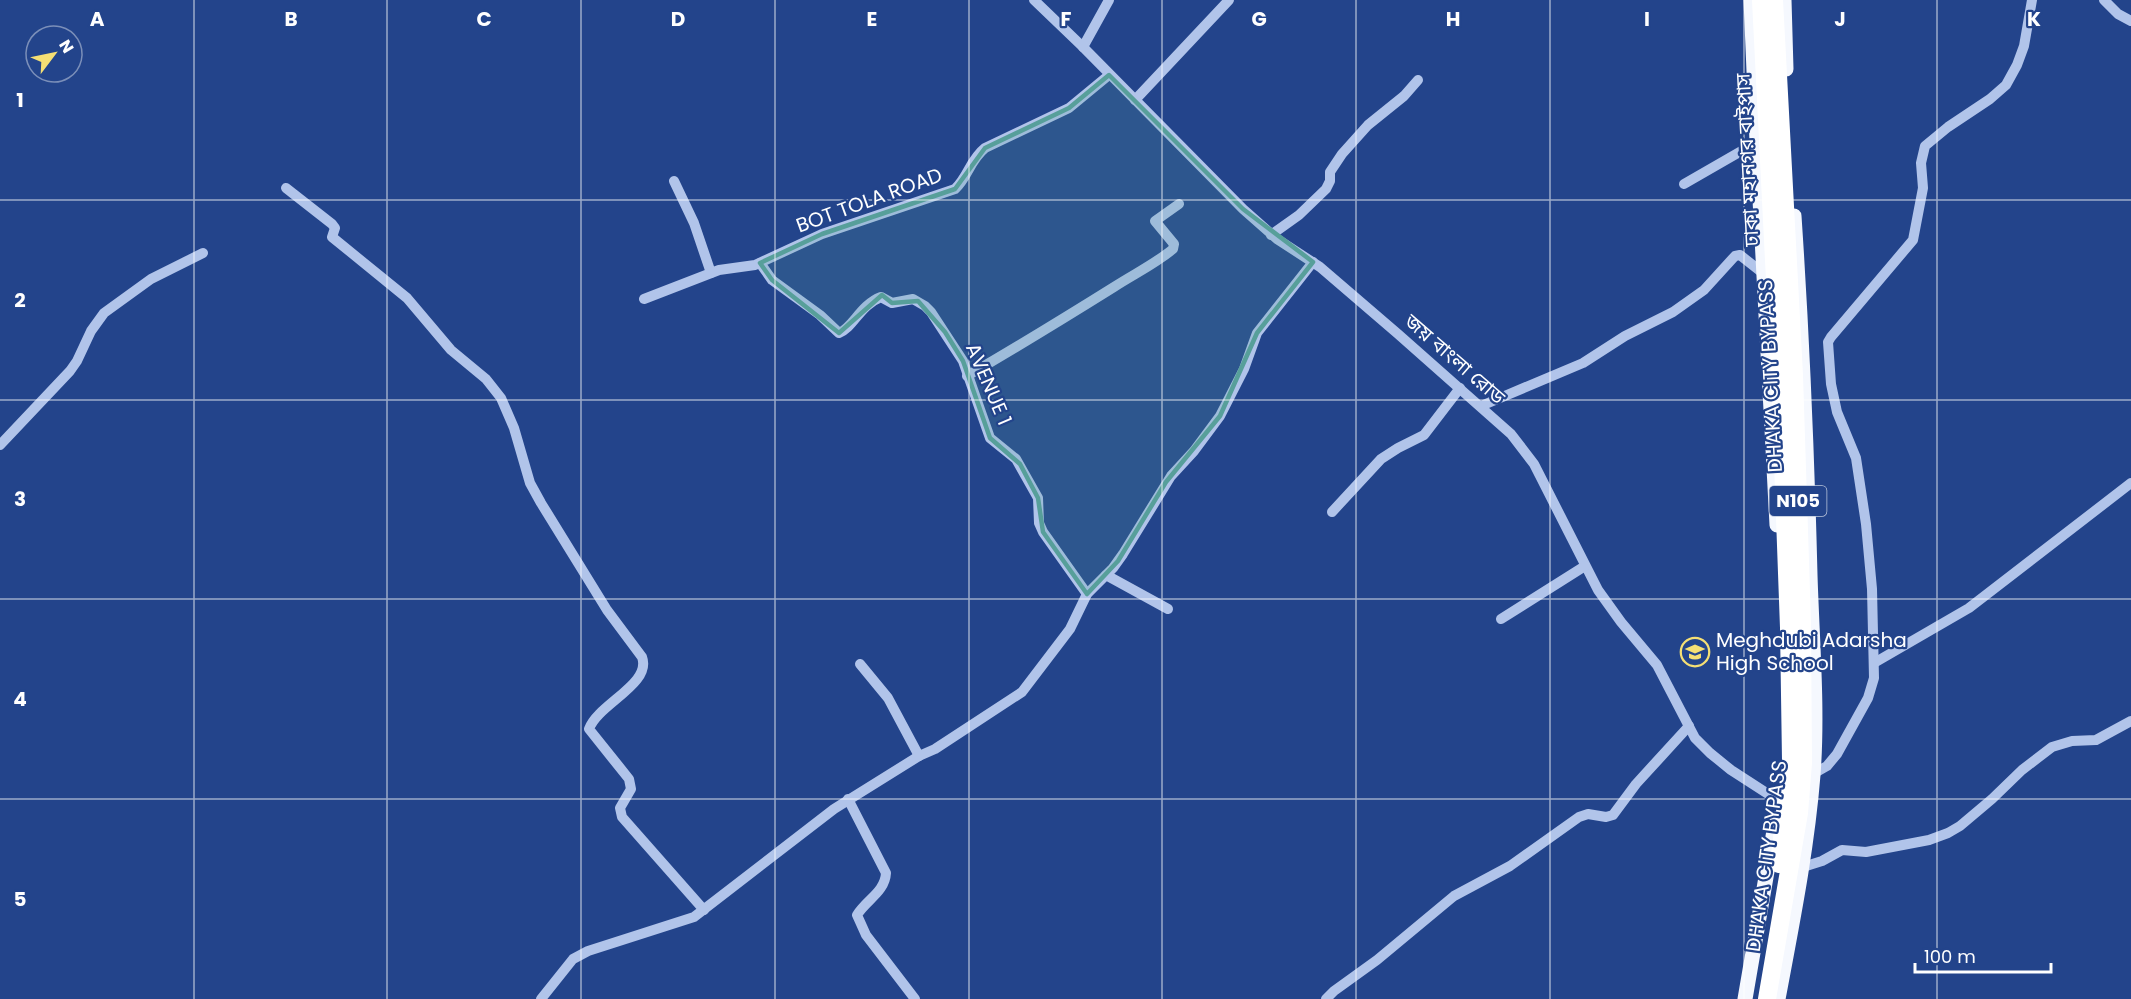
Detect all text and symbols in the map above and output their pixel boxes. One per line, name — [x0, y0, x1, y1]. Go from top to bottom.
text: A — [90, 5, 105, 33]
text: B — [284, 5, 298, 33]
text: C — [476, 5, 492, 33]
text: D — [671, 5, 685, 33]
text: E — [867, 5, 877, 33]
text: F — [1061, 5, 1072, 33]
text: G — [1251, 5, 1267, 33]
text: H — [1446, 5, 1460, 33]
text: I — [1644, 5, 1650, 33]
text: J — [1834, 5, 1846, 33]
text: K — [2027, 5, 2041, 33]
north arrow — [24, 24, 84, 84]
text: N — [53, 35, 79, 58]
street label: ঢাকা মহানগর বাইপাস — [1728, 72, 1766, 248]
text: 1 — [16, 86, 24, 114]
street label: BOT TOLA ROAD — [792, 161, 946, 239]
street label: DHAKA CITY BYPASS — [1751, 279, 1789, 473]
text: 2 — [14, 286, 26, 314]
street label: জয় বাংলা রোড — [1398, 307, 1512, 411]
street label: AVENUE 1 — [959, 339, 1019, 429]
text: 3 — [14, 485, 26, 513]
road number: N105 — [1770, 486, 1826, 516]
place label: Meghdubi Adarsha High School — [1716, 626, 1907, 677]
school or university icon: Meghdubi Adarsha High School — [1679, 636, 1711, 668]
text: 4 — [13, 685, 27, 713]
street label: DHAKA CITY BYPASS — [1739, 759, 1793, 953]
text: 5 — [14, 885, 27, 913]
scale bar — [1915, 936, 2052, 974]
text: 100 m — [1924, 944, 1976, 969]

